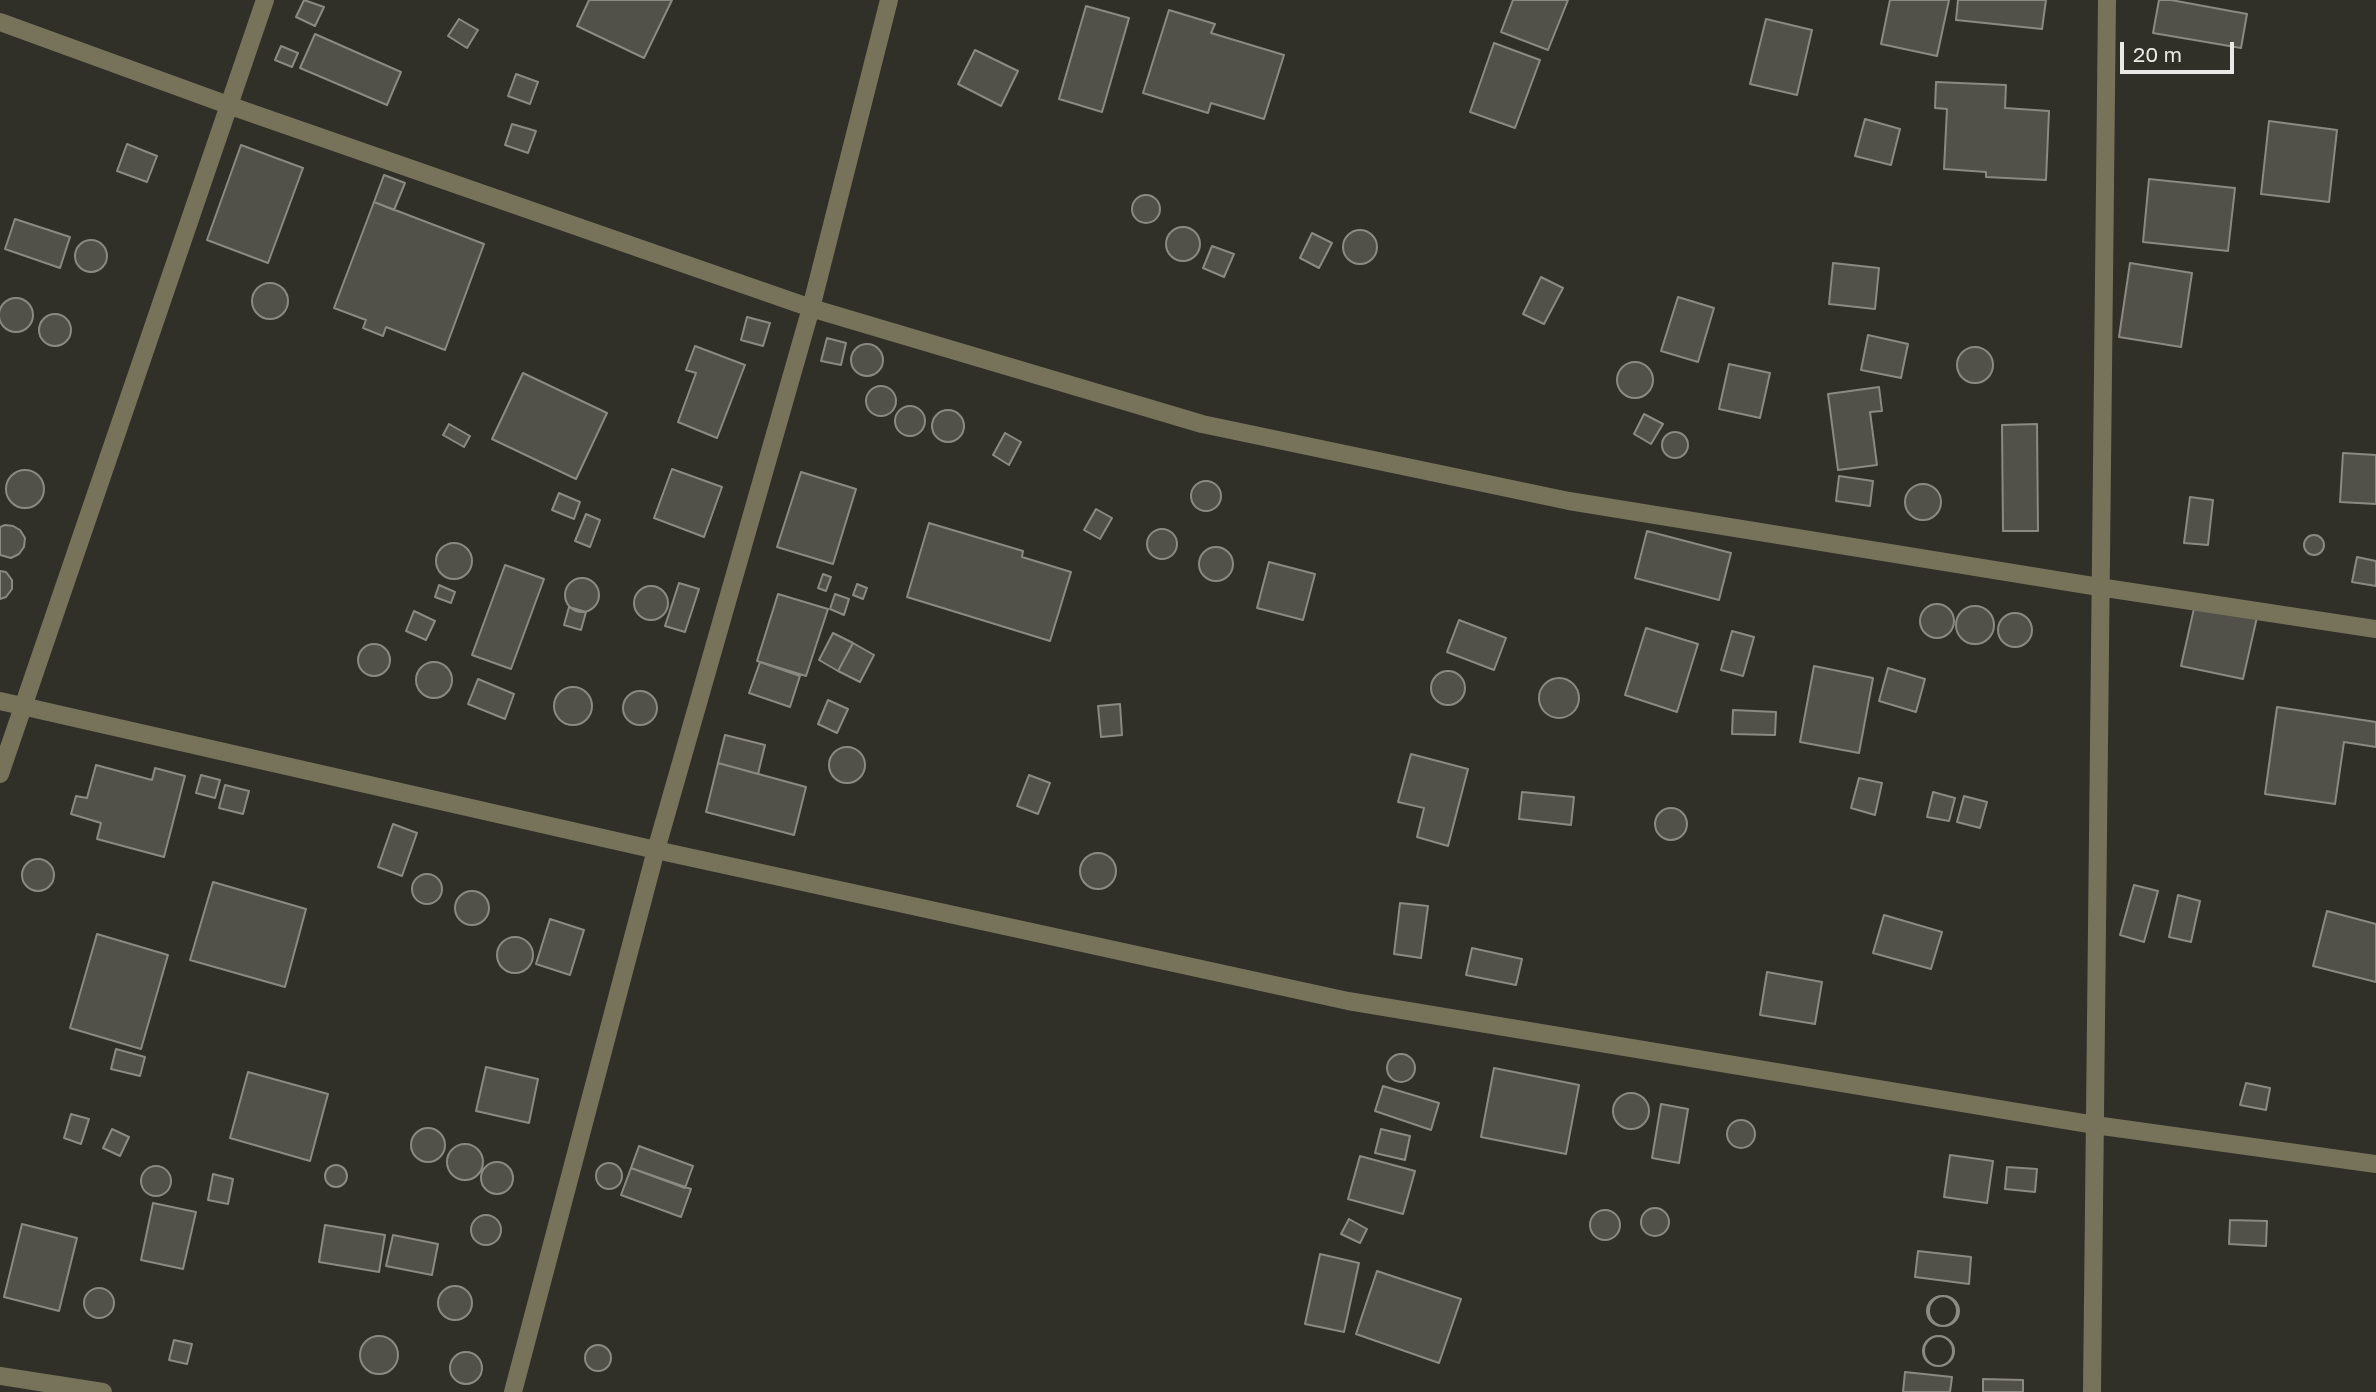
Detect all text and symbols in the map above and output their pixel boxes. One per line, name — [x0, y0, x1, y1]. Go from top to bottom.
scale bar — [2124, 28, 2238, 72]
text: 20 m — [2133, 41, 2182, 67]

